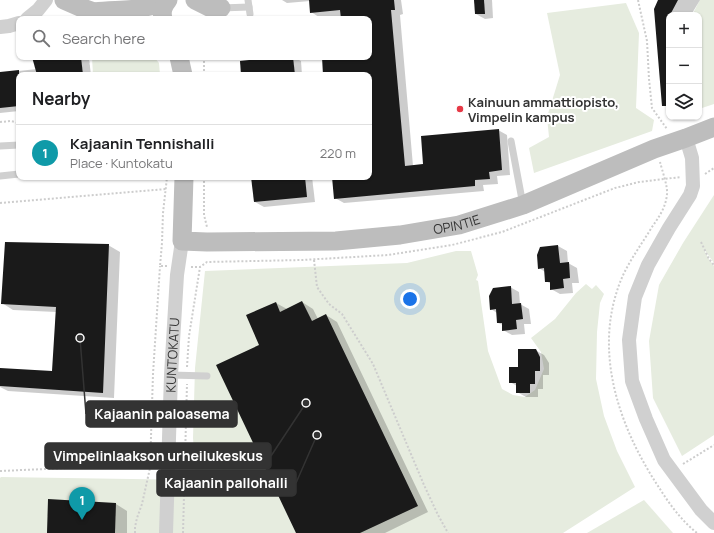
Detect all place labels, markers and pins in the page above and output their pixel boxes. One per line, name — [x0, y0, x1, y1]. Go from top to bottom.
place label: Kainuun ammattiopisto, Vimpelin kampus — [468, 93, 619, 126]
marker: Kainuun ammattiopisto, Vimpelin kampus — [455, 104, 465, 114]
callout: Kajaanin paloasema — [86, 401, 237, 427]
callout: Vimpelinlaakson urheilukeskus — [45, 443, 271, 469]
callout: Kajaanin pallohalli — [157, 470, 296, 496]
pin: 1 — [69, 487, 95, 520]

